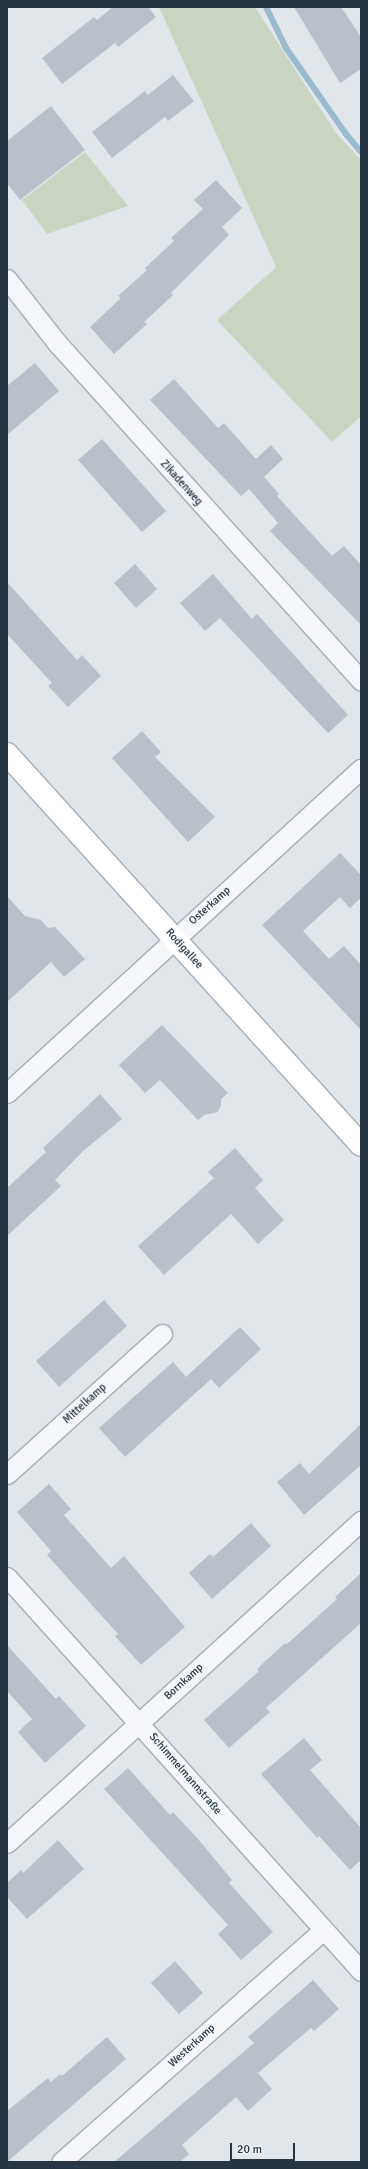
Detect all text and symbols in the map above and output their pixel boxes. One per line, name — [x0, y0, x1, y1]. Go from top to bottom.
street label: Zikadenweg — [157, 458, 205, 508]
street label: Osterkamp — [187, 884, 233, 928]
street label: Rodigallee — [163, 926, 205, 972]
street label: Mittelkamp — [61, 1381, 109, 1427]
street label: Bornkamp — [162, 1661, 206, 1703]
street label: Schimmelmannstraße — [146, 1731, 224, 1817]
street label: Westerkamp — [166, 2022, 218, 2070]
scale bar — [232, 2135, 297, 2161]
text: 20 m — [237, 2142, 262, 2157]

